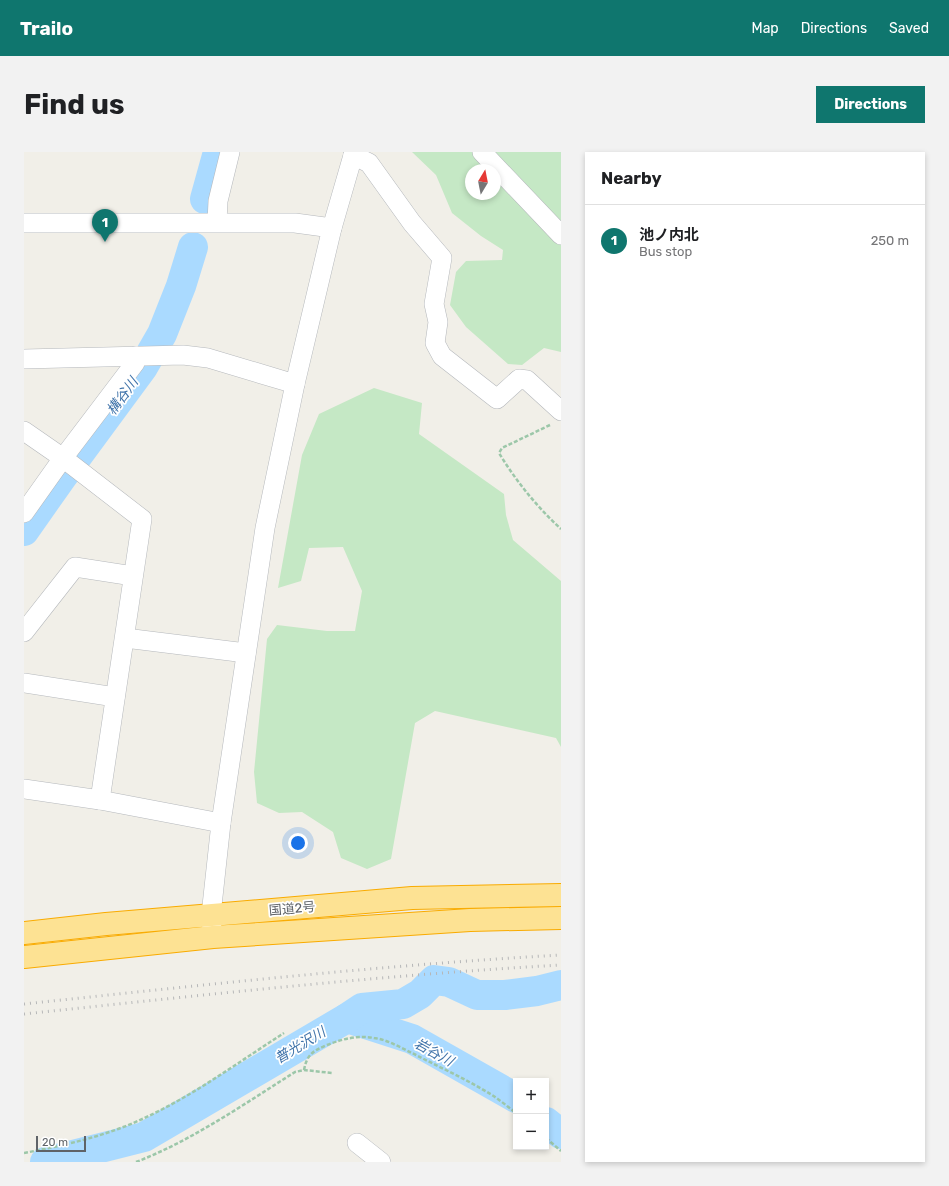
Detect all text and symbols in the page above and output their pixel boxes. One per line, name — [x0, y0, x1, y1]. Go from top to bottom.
text: Trailo — [20, 17, 73, 40]
text: Map — [752, 20, 779, 37]
text: Directions — [801, 20, 867, 37]
text: Saved — [889, 20, 929, 37]
button: Directions — [816, 86, 925, 123]
text: Find us — [24, 88, 124, 121]
north arrow — [465, 164, 501, 200]
text: Nearby — [601, 168, 662, 188]
pin: 1 — [92, 209, 118, 242]
text: 池ノ内北 — [639, 226, 699, 244]
text: 1 — [611, 233, 617, 248]
text: 250 m — [871, 233, 909, 248]
text: Bus stop — [639, 244, 692, 259]
water label: 構谷川 — [103, 373, 143, 418]
your location — [288, 833, 308, 853]
street label: 国道2号 — [268, 899, 316, 918]
water label: 普光沢川 — [272, 1023, 330, 1067]
water label: 岩谷川 — [411, 1035, 458, 1071]
map controls — [513, 1078, 549, 1150]
button: + — [513, 1078, 549, 1114]
button: − — [513, 1114, 549, 1150]
scale bar — [36, 1134, 86, 1153]
text: 20 m — [42, 1136, 68, 1149]

